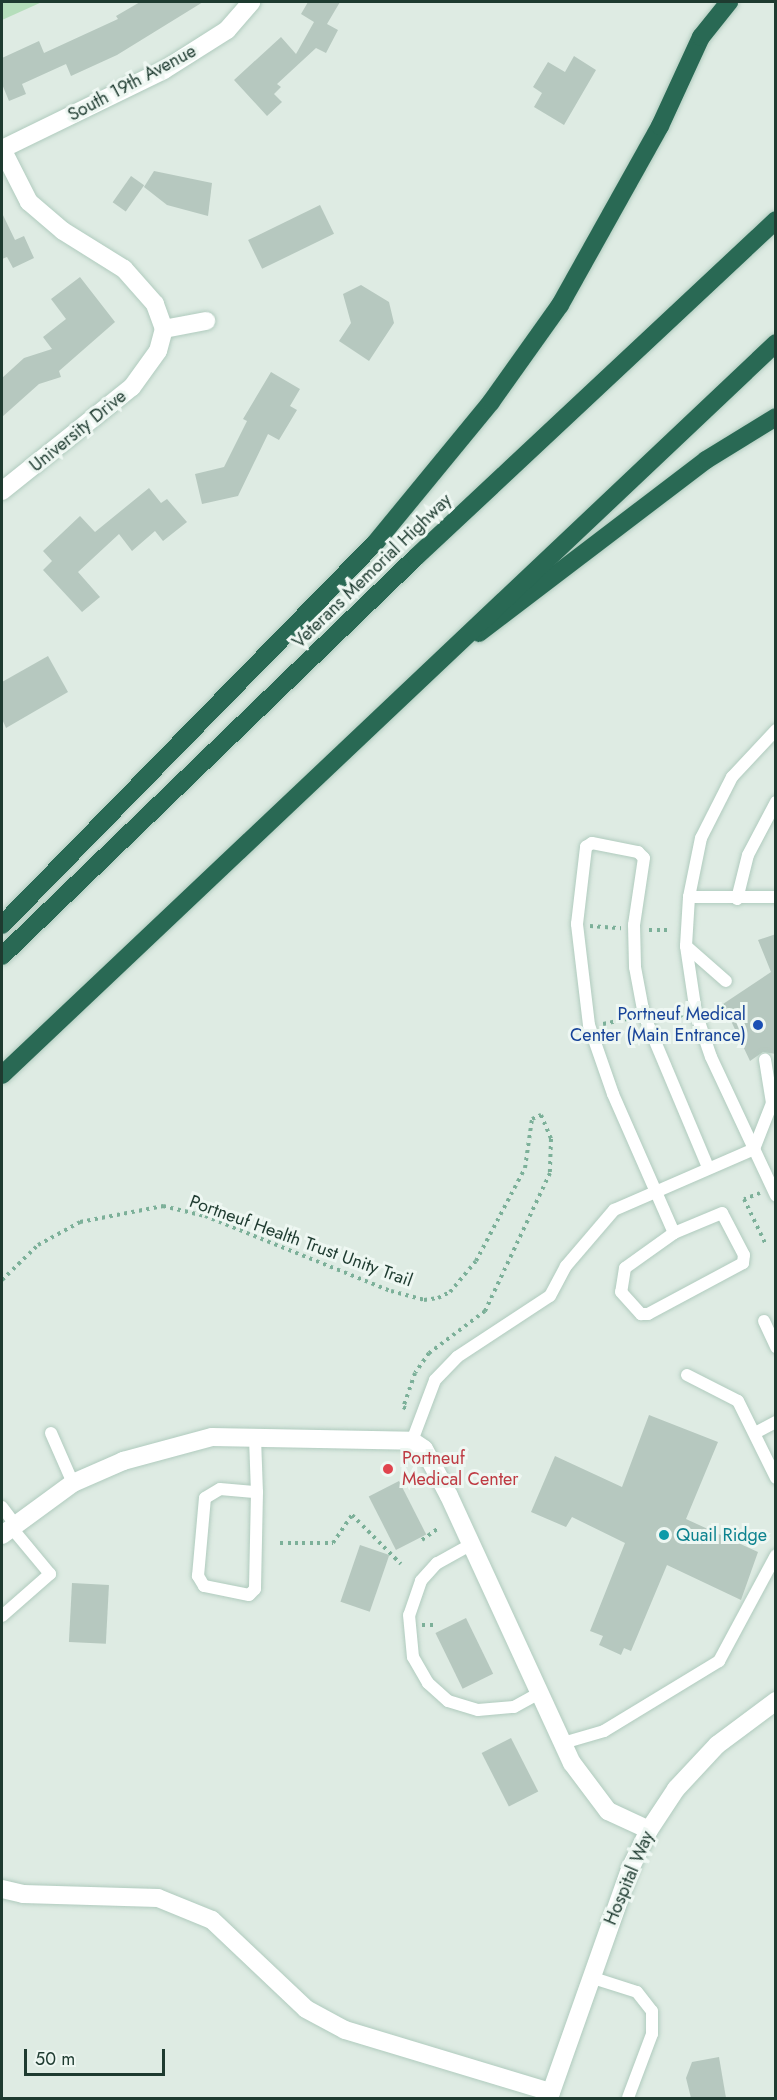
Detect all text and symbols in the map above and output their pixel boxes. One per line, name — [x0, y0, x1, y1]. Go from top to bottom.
street label: South 19th Avenue — [64, 40, 200, 126]
street label: University Drive — [25, 385, 131, 477]
street label: Veterans Memorial Highway — [288, 489, 456, 653]
place label: Portneuf Medical Center (Main Entrance) — [570, 1004, 746, 1046]
marker: Portneuf Medical Center (Main Entrance) — [751, 1018, 765, 1032]
street label: Portneuf Health Trust Unity Trail — [187, 1191, 415, 1291]
place label: Portneuf Medical Center — [402, 1448, 518, 1490]
marker: Portneuf Medical Center — [379, 1460, 397, 1478]
place label: Quail Ridge — [676, 1524, 767, 1546]
marker: Quail Ridge — [657, 1528, 671, 1542]
street label: Hospital Way — [600, 1828, 658, 1928]
scale bar — [27, 2037, 168, 2075]
text: 50 m — [35, 2046, 75, 2072]

